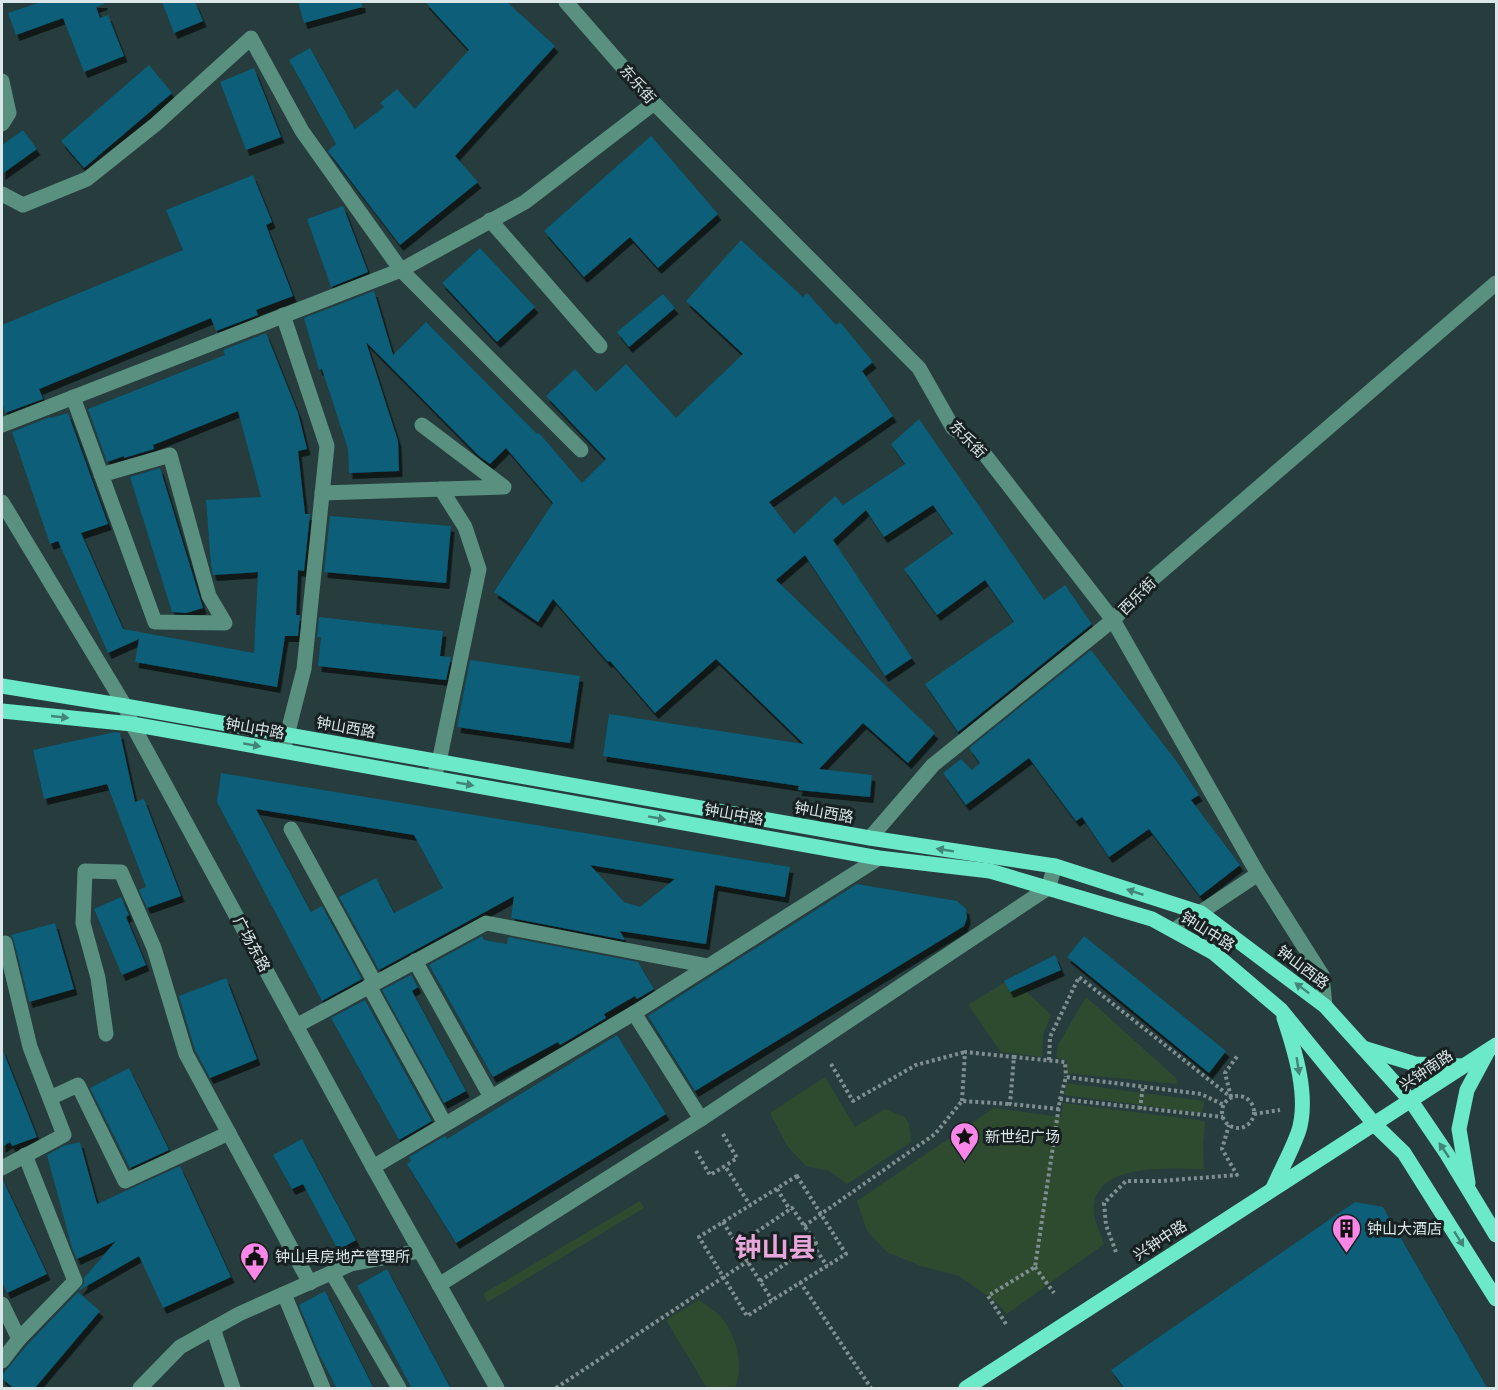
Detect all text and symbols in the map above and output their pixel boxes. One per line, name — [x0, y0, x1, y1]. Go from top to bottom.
street label: 东乐街 — [615, 59, 661, 109]
street label: 东乐街 — [944, 415, 992, 463]
street label: 西乐街 — [1113, 572, 1161, 620]
street label: 钟山西路 — [314, 710, 378, 744]
street label: 钟山中路 — [223, 711, 287, 745]
one-way arrow — [50, 712, 69, 722]
one-way arrow — [243, 741, 262, 750]
one-way arrow — [456, 780, 475, 789]
street label: 钟山西路 — [792, 795, 856, 829]
street label: 钟山中路 — [702, 797, 766, 831]
one-way arrow — [648, 814, 667, 823]
one-way arrow — [936, 845, 955, 854]
one-way arrow — [1126, 887, 1144, 896]
street label: 钟山中路 — [1176, 905, 1240, 957]
street label: 广场东路 — [228, 912, 276, 976]
street label: 钟山西路 — [1272, 940, 1334, 994]
one-way arrow — [1294, 983, 1309, 995]
street label: 兴钟南路 — [1395, 1044, 1457, 1096]
one-way arrow — [1293, 1056, 1302, 1075]
place icon: 新世纪广场 — [948, 1120, 980, 1162]
place label: 新世纪广场 — [985, 1125, 1060, 1148]
one-way arrow — [1438, 1142, 1450, 1158]
building icon: 钟山大酒店 — [1330, 1212, 1362, 1254]
street label: 兴钟中路 — [1129, 1214, 1191, 1266]
place label: 钟山大酒店 — [1367, 1217, 1442, 1240]
district label: 钟山县 — [735, 1226, 816, 1267]
one-way arrow — [1453, 1231, 1464, 1247]
public building icon: 钟山县房地产管理所 — [238, 1240, 270, 1282]
place label: 钟山县房地产管理所 — [275, 1245, 410, 1268]

